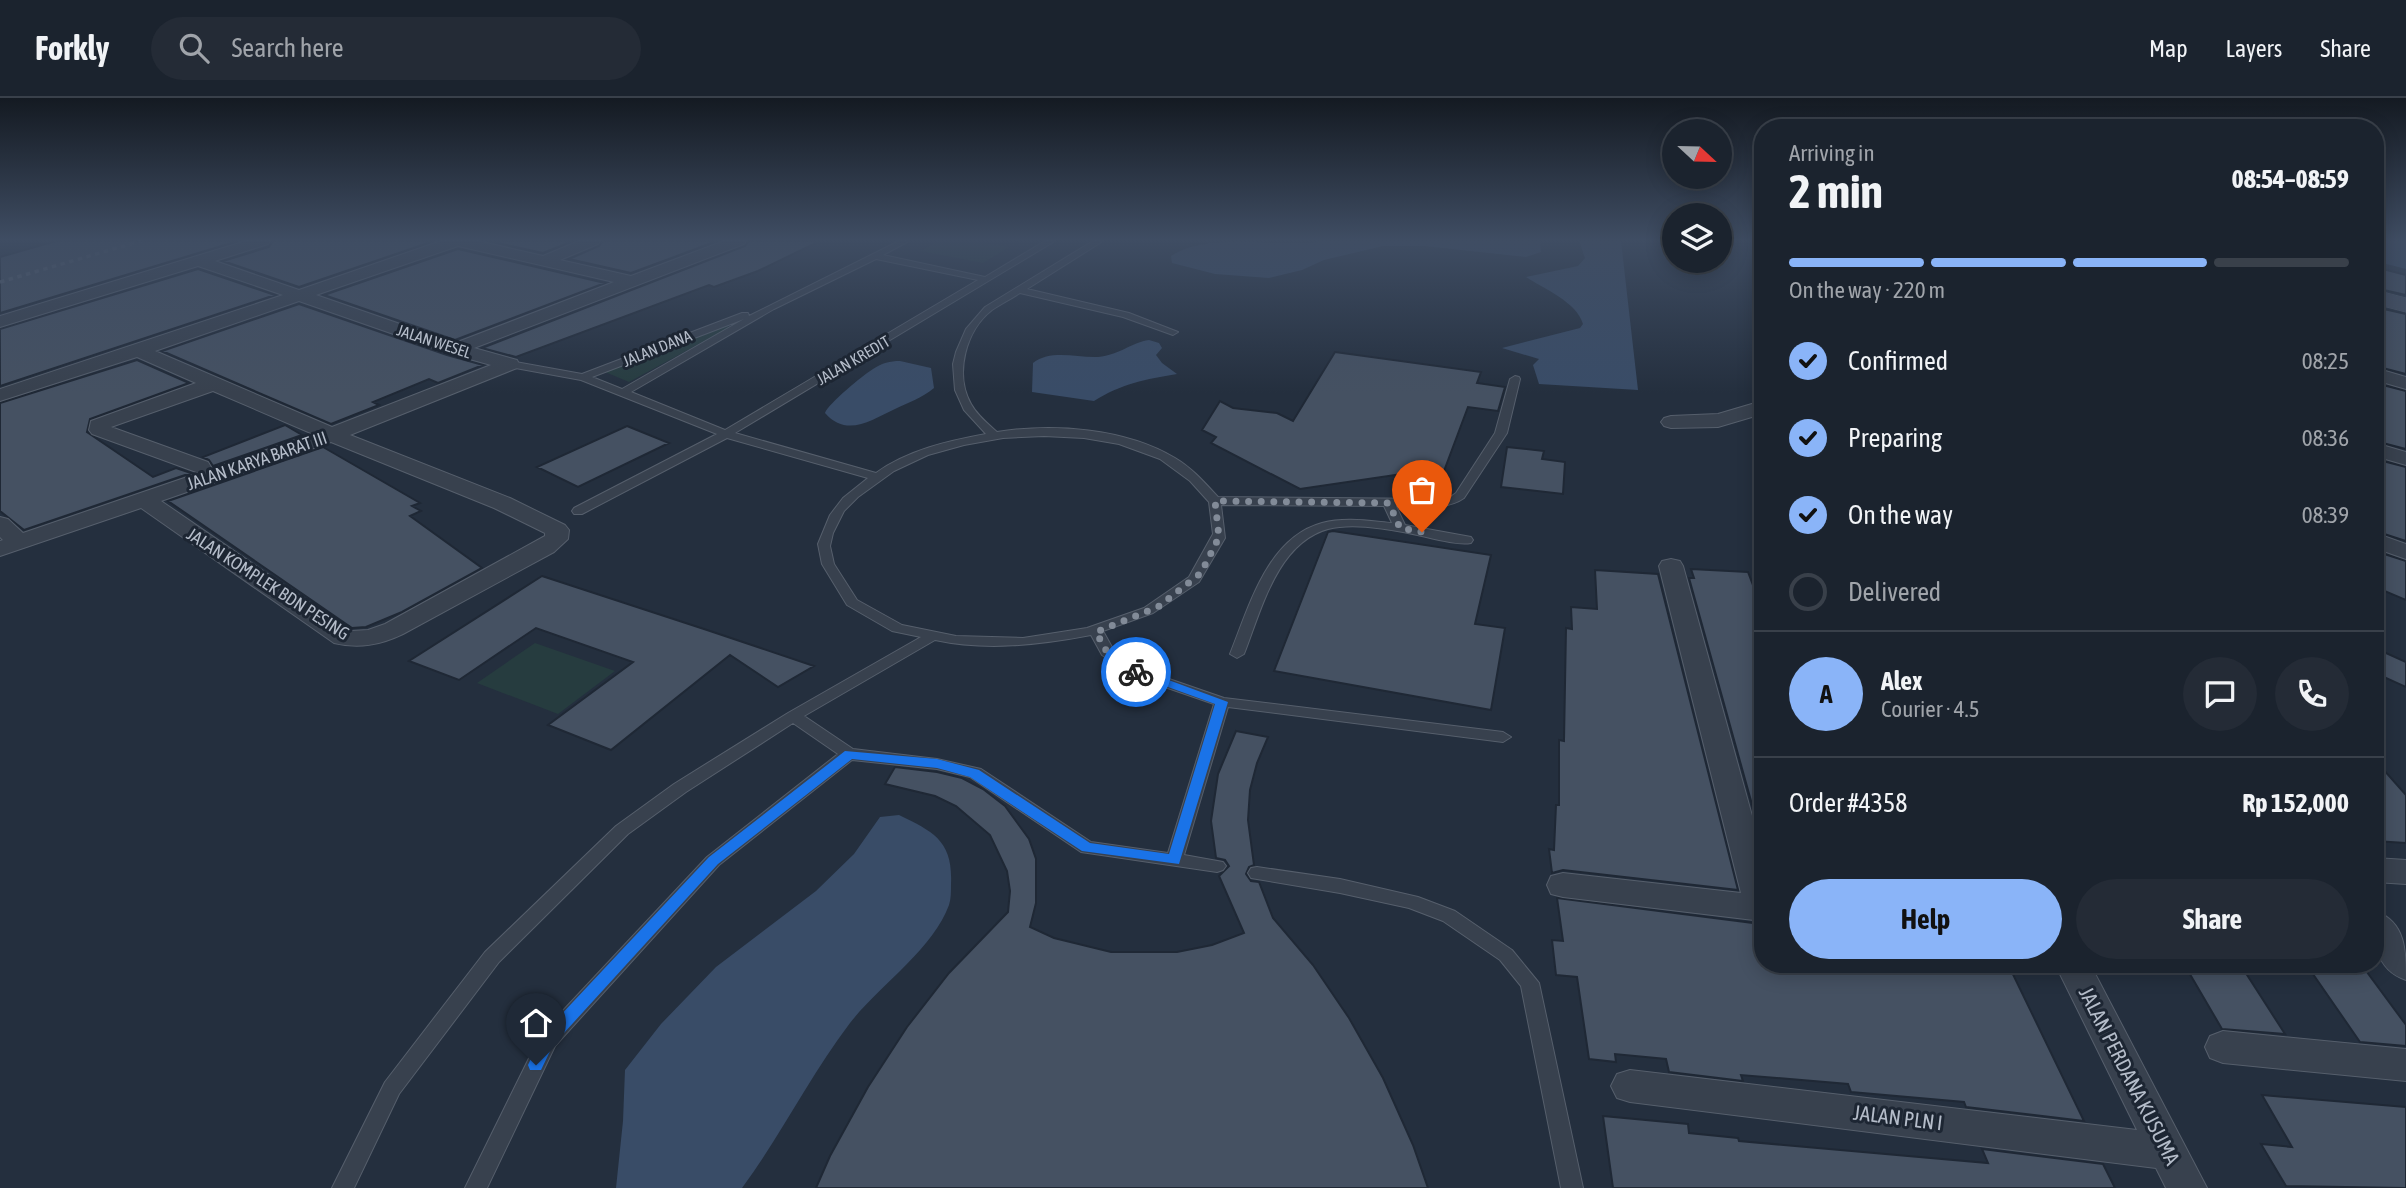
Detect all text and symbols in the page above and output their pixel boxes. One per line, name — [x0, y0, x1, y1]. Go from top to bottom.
search box — [151, 17, 641, 80]
text: Forkly — [35, 29, 109, 67]
icon: search — [175, 29, 213, 67]
text: Search here — [231, 33, 344, 63]
text: Map — [2149, 35, 2188, 62]
text: Layers — [2226, 35, 2282, 62]
text: Share — [2320, 35, 2371, 62]
north arrow — [1662, 119, 1732, 189]
map controls — [1662, 119, 1732, 273]
text: Arriving in — [1789, 140, 1875, 166]
text: 08:54–08:59 — [2232, 164, 2349, 194]
text: 2 min — [1789, 165, 1883, 218]
button: layers — [1662, 203, 1732, 273]
text: On the way · 220 m — [1789, 277, 1945, 303]
street label: JALAN WESEL — [395, 321, 474, 362]
street label: JALAN DANA — [620, 326, 694, 370]
street label: JALAN KREDIT — [813, 332, 893, 388]
icon: check — [1789, 342, 1827, 380]
text: Confirmed — [1848, 346, 1948, 376]
text: 08:25 — [2302, 348, 2349, 374]
icon: check — [1789, 419, 1827, 457]
text: Preparing — [1848, 423, 1942, 453]
text: 08:36 — [2302, 425, 2349, 451]
street label: JALAN KARYA BARAT III — [184, 427, 330, 494]
pin — [1392, 460, 1452, 532]
icon: bag — [1403, 471, 1441, 509]
icon: check — [1789, 496, 1827, 534]
text: On the way — [1848, 500, 1953, 530]
text: 08:39 — [2302, 502, 2349, 528]
street label: JALAN KOMPLEK BDN PESING — [183, 523, 353, 644]
text: Delivered — [1848, 577, 1941, 607]
courier — [1101, 637, 1171, 707]
icon: bike — [1117, 653, 1155, 691]
button: chat — [2183, 657, 2257, 731]
button: phone — [2275, 657, 2349, 731]
text: Alex — [1881, 666, 1922, 696]
text: A — [1820, 679, 1832, 709]
text: Courier · 4.5 — [1881, 696, 1980, 722]
text: Order #4358 — [1789, 788, 1908, 818]
text: Rp 152,000 — [2242, 788, 2349, 818]
button: Help — [1789, 879, 2062, 959]
button: Share — [2076, 879, 2349, 959]
street label: JALAN PERDANA KUSUMA — [2075, 983, 2185, 1169]
pin — [506, 993, 566, 1065]
icon: home — [517, 1004, 555, 1042]
street label: JALAN PLN I — [1852, 1100, 1944, 1134]

